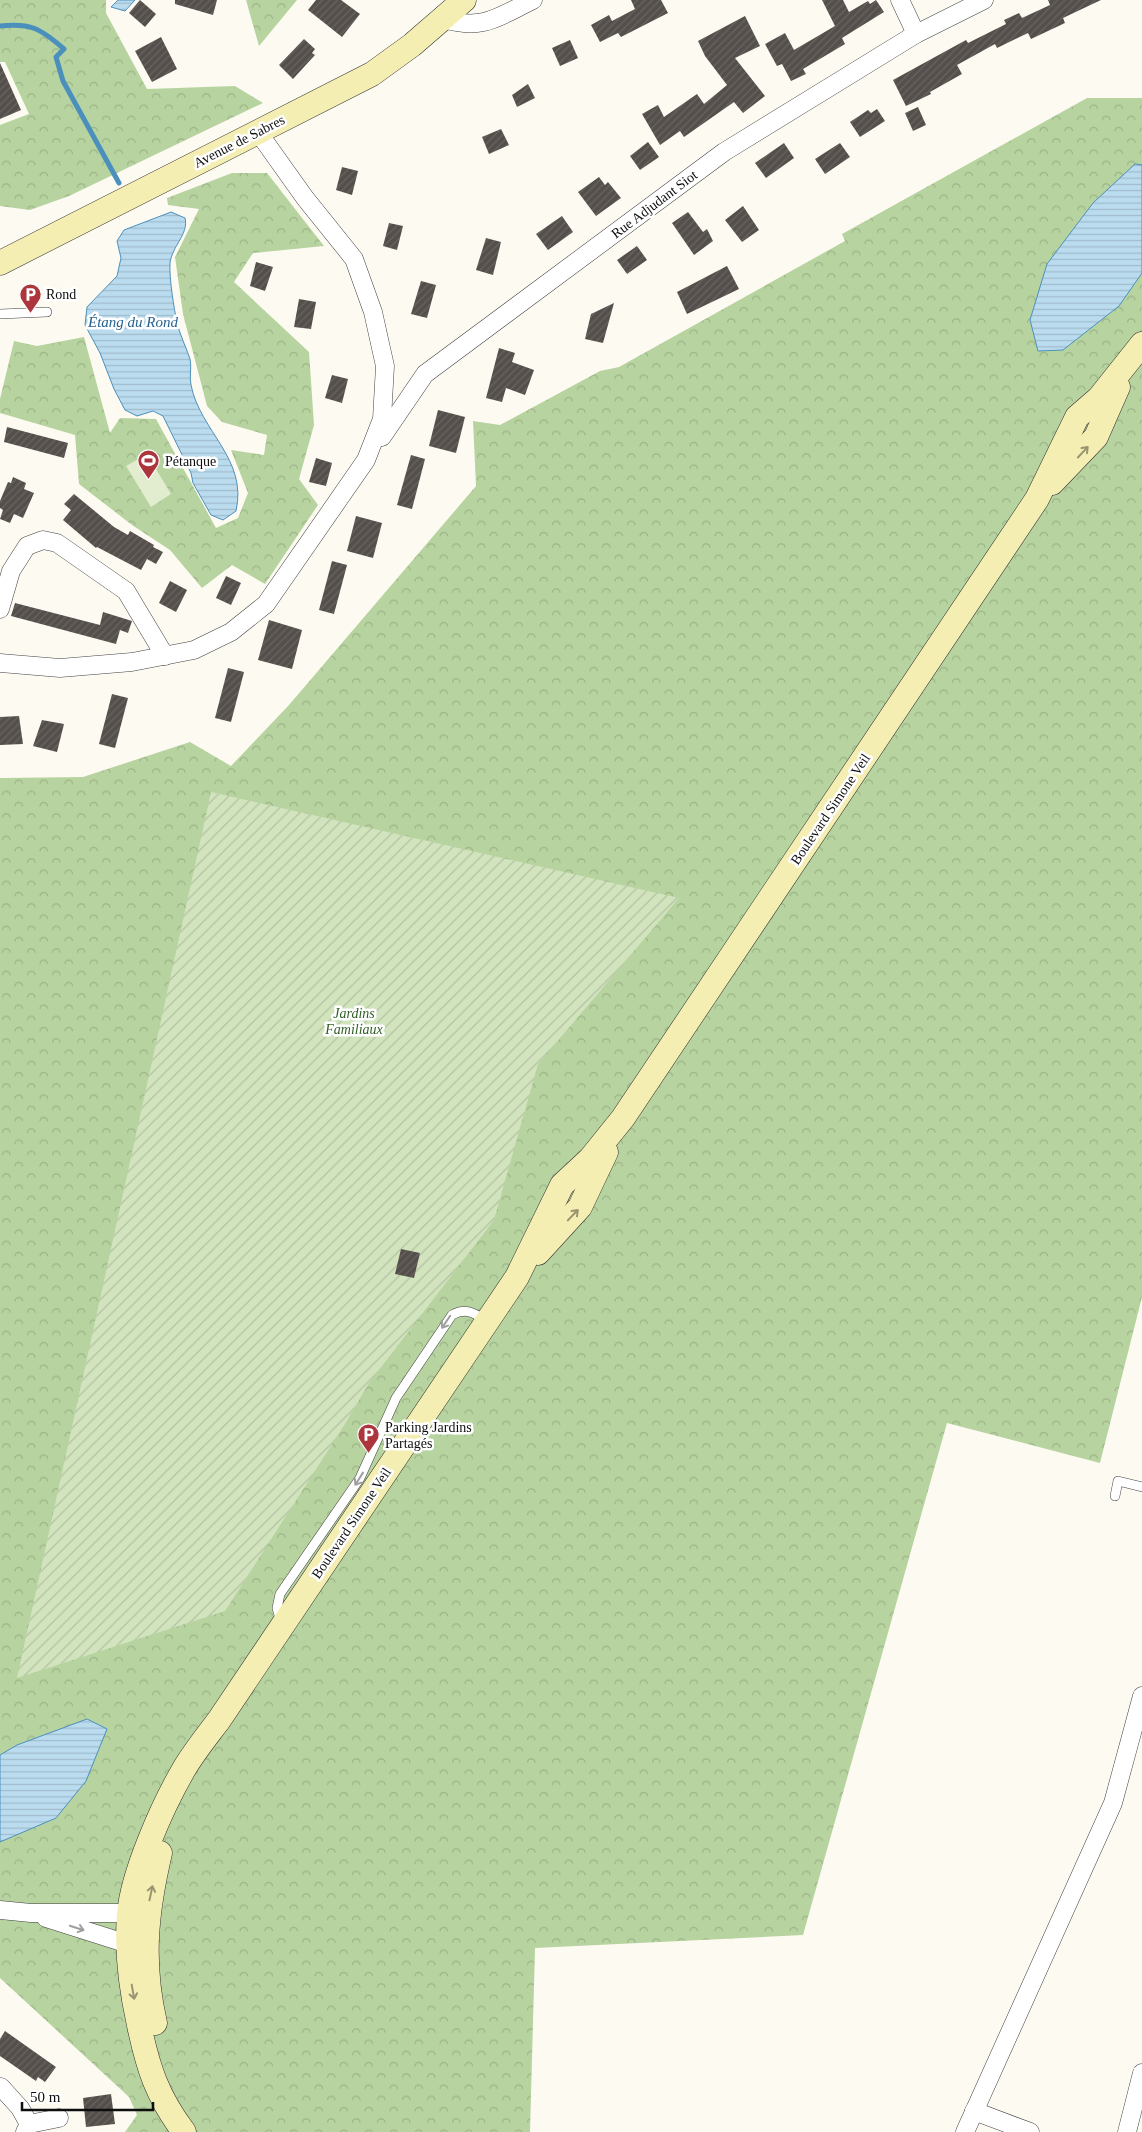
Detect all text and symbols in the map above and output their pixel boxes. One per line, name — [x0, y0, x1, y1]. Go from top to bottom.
street label: Avenue de Sabres — [191, 112, 287, 171]
street label: Rue Adjudant Siot — [608, 167, 700, 242]
parking icon: Rond — [18, 282, 42, 313]
place label: Rond — [46, 287, 76, 302]
water label: Étang du Rond — [87, 314, 178, 330]
one-way arrow — [1077, 445, 1089, 458]
sports icon: Pétanque — [137, 449, 161, 480]
place label: Pétanque — [165, 454, 216, 469]
street label: Boulevard Simone Veil — [788, 751, 873, 868]
park label: Jardins Familiaux — [324, 1006, 384, 1037]
one-way arrow — [567, 1209, 579, 1221]
one-way arrow — [441, 1315, 452, 1329]
place label: Parking Jardins Partagés — [385, 1420, 472, 1451]
parking icon: Parking Jardins Partagés — [357, 1423, 381, 1454]
street label: Boulevard Simone Veil — [309, 1465, 394, 1582]
one-way arrow — [354, 1471, 364, 1485]
one-way arrow — [147, 1885, 157, 1901]
one-way arrow — [69, 1924, 85, 1934]
one-way arrow — [128, 1984, 138, 2000]
scale bar — [22, 2080, 154, 2112]
text: 50 m — [30, 2089, 61, 2105]

